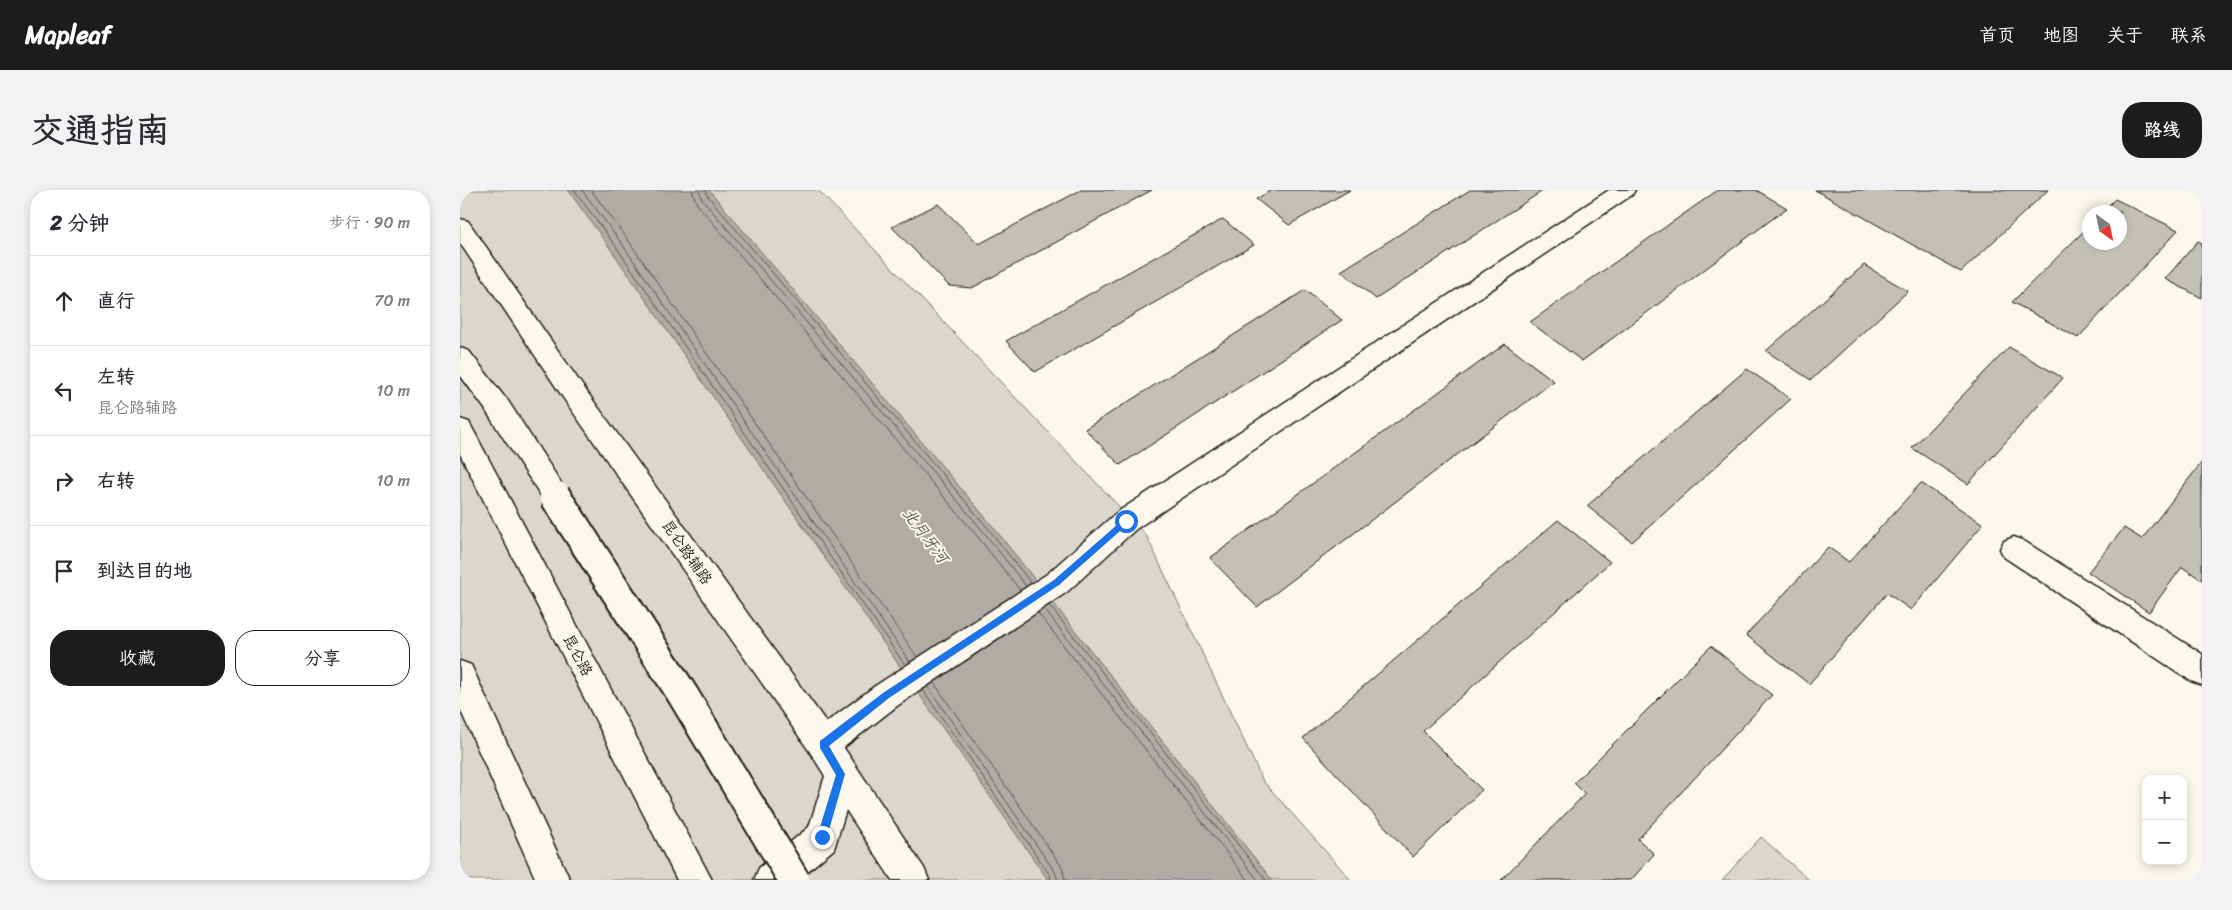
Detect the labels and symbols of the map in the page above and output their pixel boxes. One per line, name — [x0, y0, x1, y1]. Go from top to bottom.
north arrow — [2082, 205, 2127, 250]
water label: 北月牙河 — [895, 501, 958, 572]
route start — [1115, 510, 1138, 533]
street label: 昆仑路辅路 — [655, 514, 719, 590]
street label: 昆仑路 — [556, 629, 600, 681]
route end — [811, 826, 834, 849]

